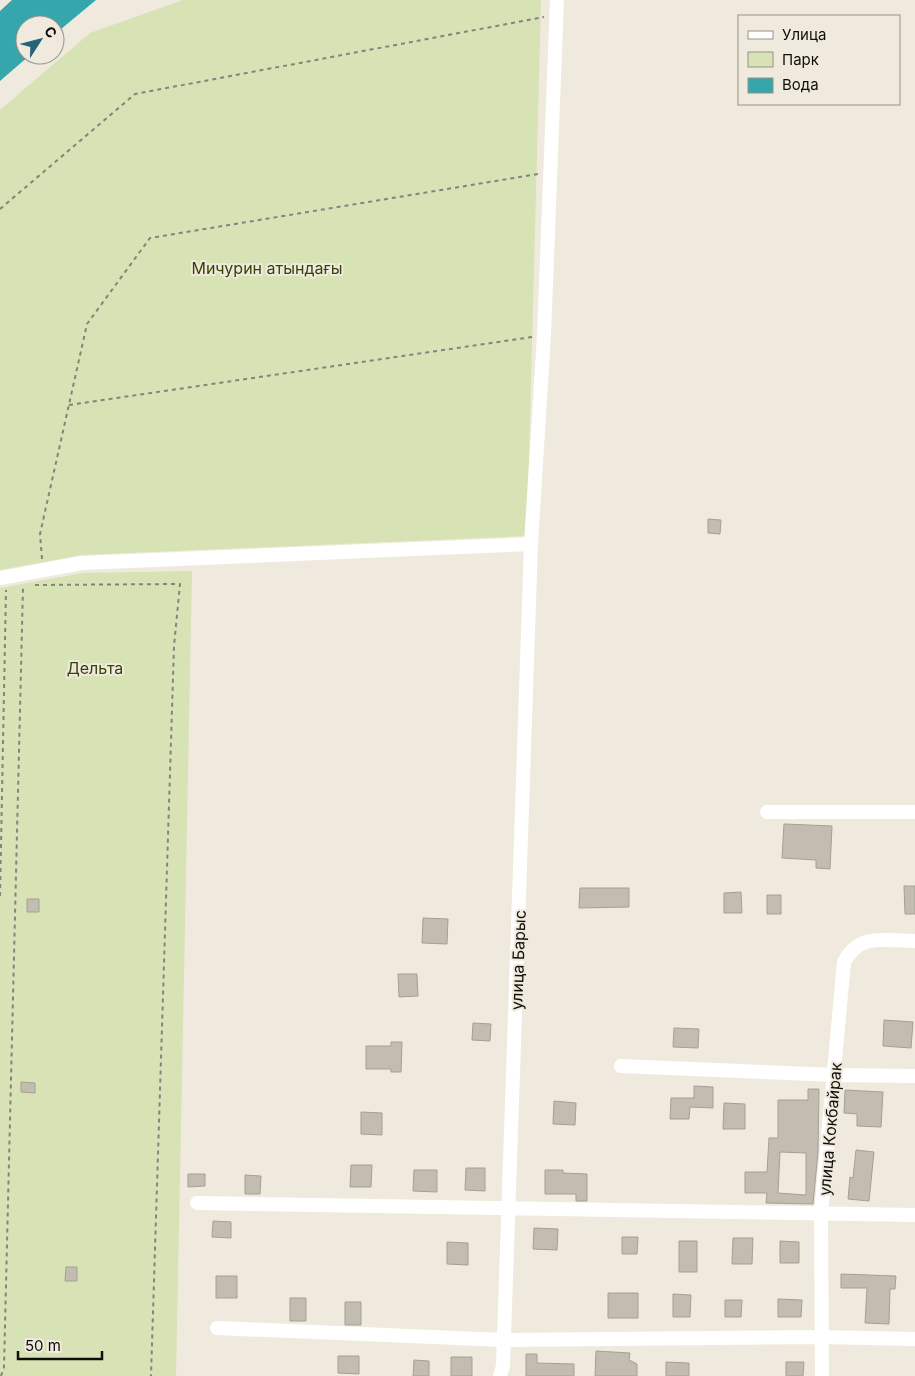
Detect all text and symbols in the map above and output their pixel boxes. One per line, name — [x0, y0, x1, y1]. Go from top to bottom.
north arrow — [15, 15, 65, 65]
legend — [738, 15, 900, 105]
text: С — [41, 23, 61, 41]
text: Улица — [782, 25, 826, 44]
text: Парк — [782, 50, 819, 69]
text: Вода — [782, 75, 819, 94]
park label: Мичурин атындағы — [191, 258, 343, 278]
park label: Дельта — [67, 658, 123, 678]
street label: улица Барыс — [506, 910, 530, 1010]
street label: улица Кокбайрак — [814, 1061, 846, 1197]
scale bar — [18, 1328, 101, 1360]
text: 50 m — [25, 1336, 61, 1355]

